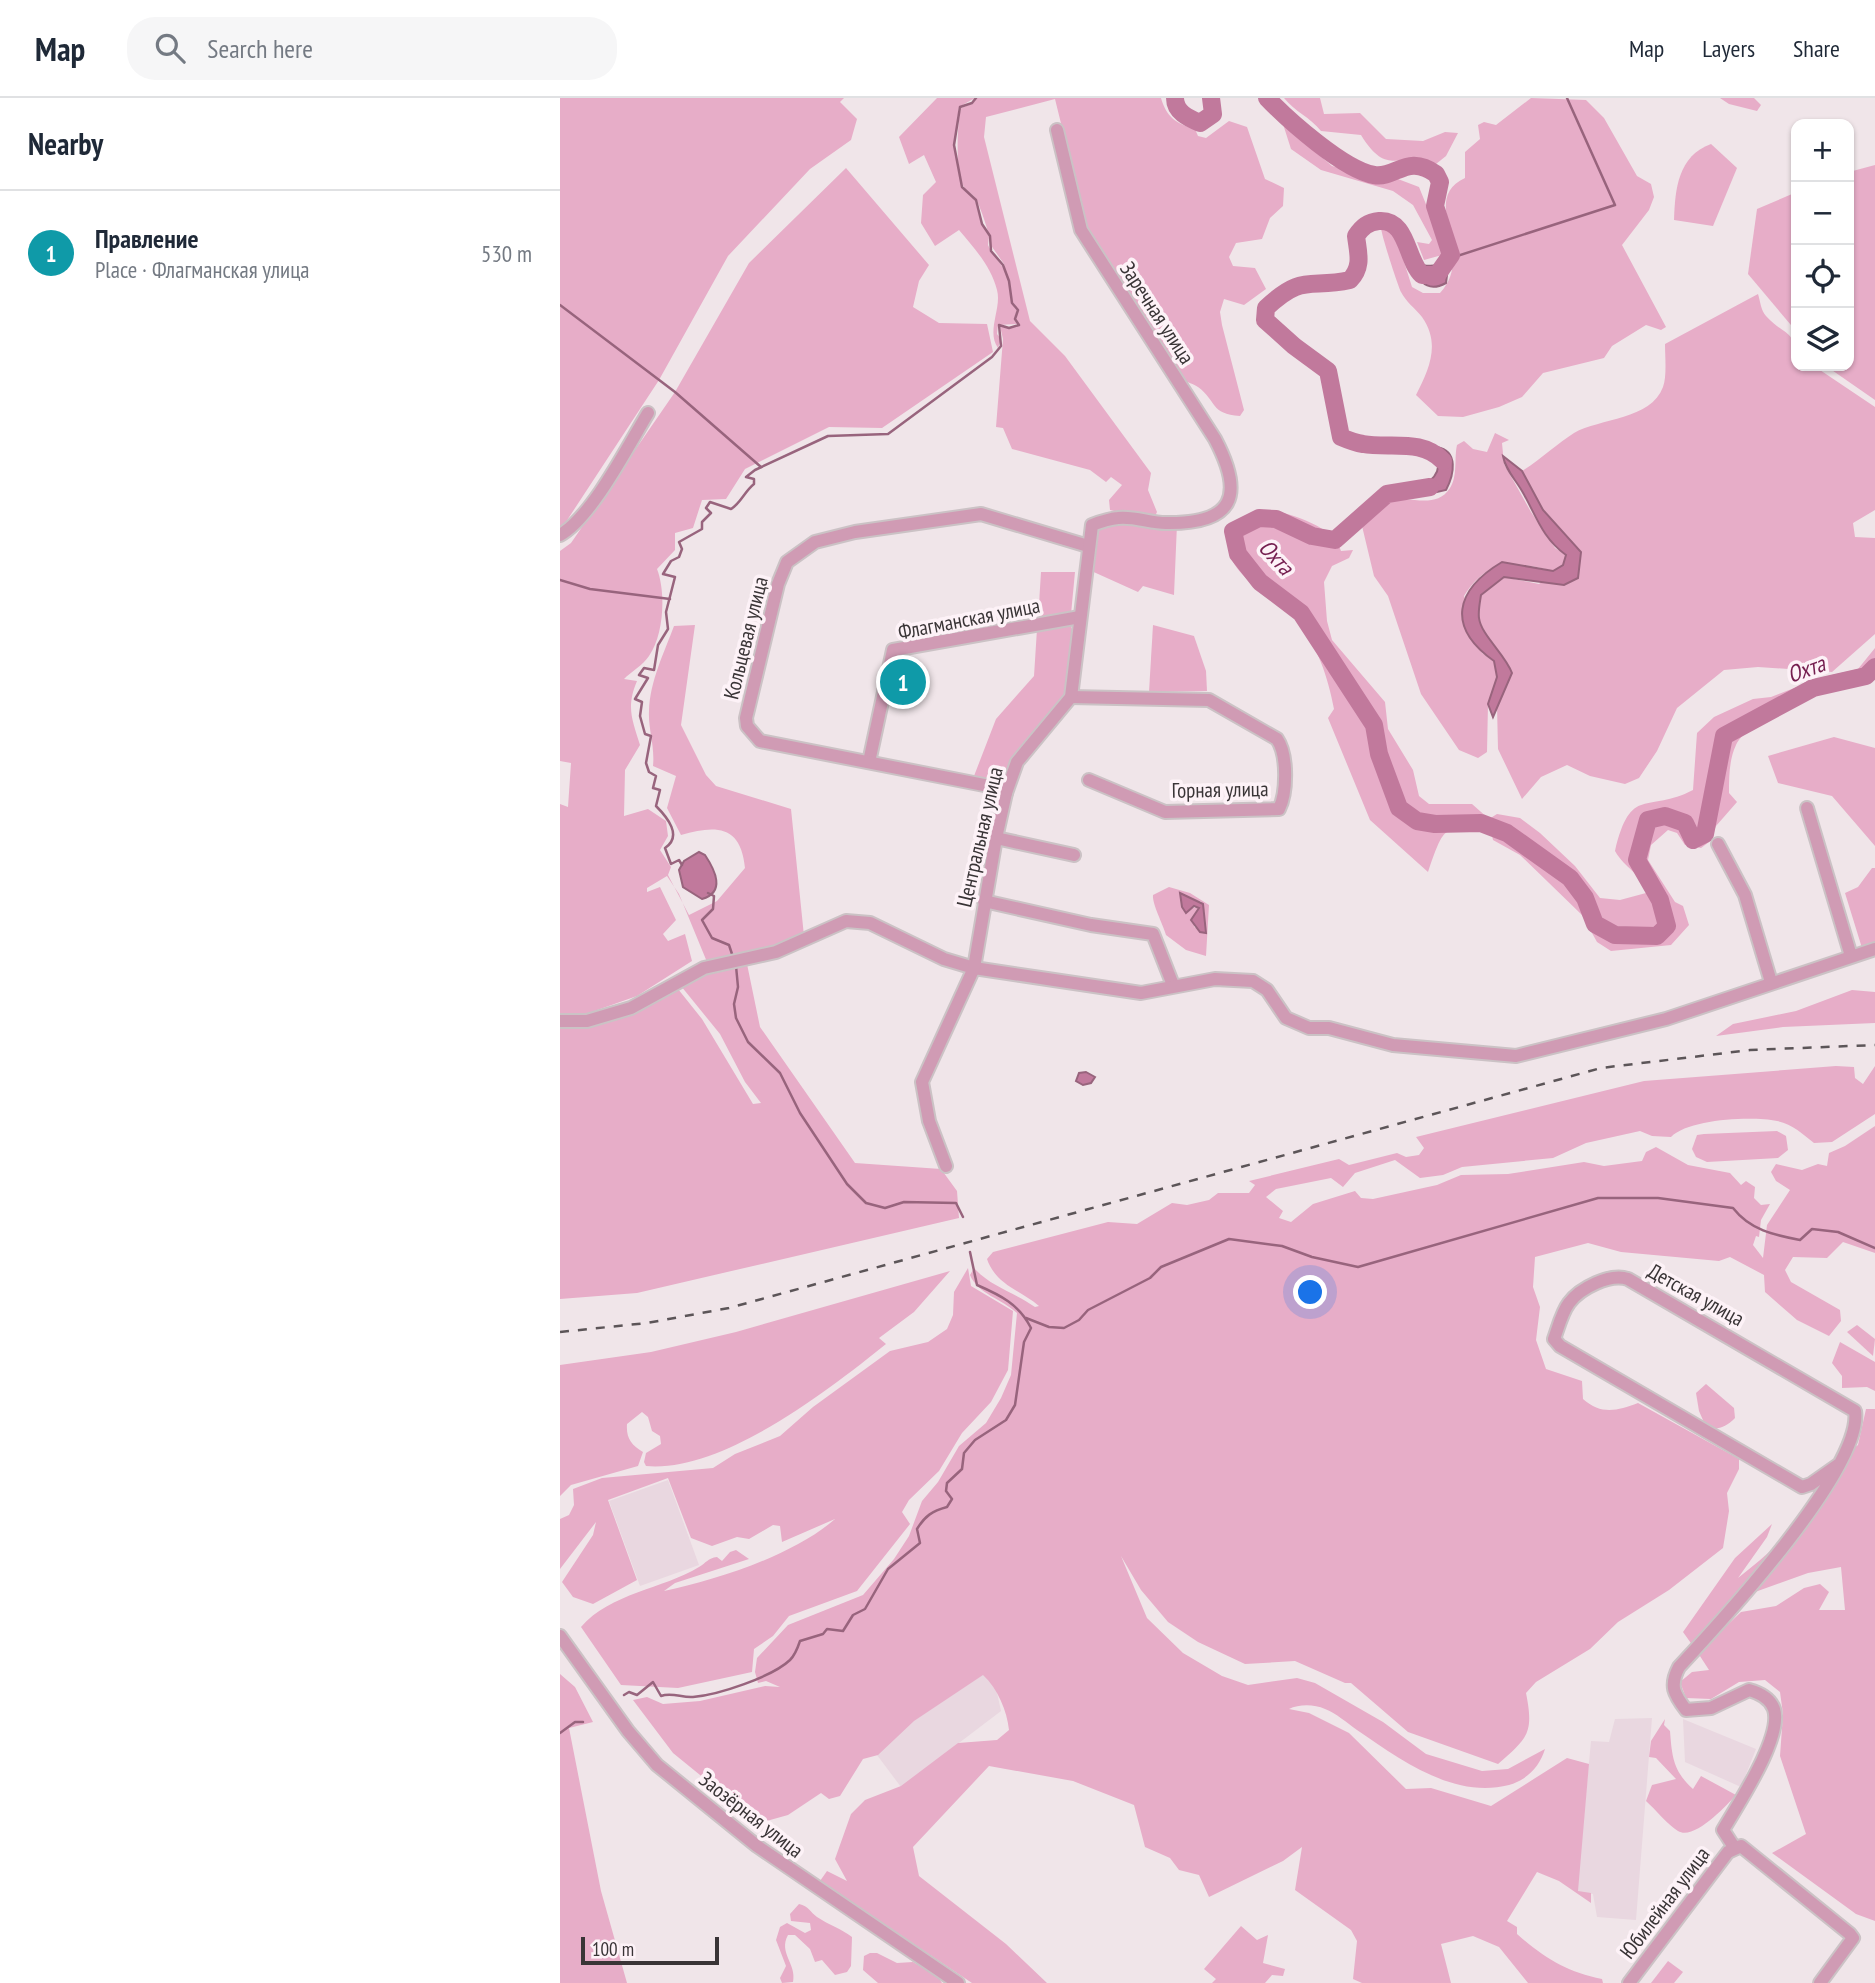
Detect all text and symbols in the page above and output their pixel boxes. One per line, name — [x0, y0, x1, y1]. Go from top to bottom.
search box — [127, 17, 617, 80]
text: Map — [35, 27, 85, 70]
icon: search — [151, 29, 189, 67]
text: Search here — [207, 32, 313, 65]
text: Map — [1629, 33, 1664, 64]
text: Layers — [1702, 33, 1755, 64]
text: Share — [1793, 33, 1840, 64]
map controls — [1791, 119, 1854, 371]
button: + — [1791, 119, 1854, 182]
text: Nearby — [28, 124, 103, 163]
button: − — [1791, 182, 1854, 245]
text: Правление — [95, 222, 199, 255]
text: 1 — [46, 239, 57, 268]
text: 530 m — [481, 239, 532, 268]
button: locate — [1791, 245, 1854, 308]
text: Place · Флагманская улица — [95, 255, 310, 284]
street label: Заречная улица — [1114, 256, 1201, 369]
button: layers — [1791, 308, 1854, 371]
water label: Охта — [1253, 533, 1301, 582]
street label: Кольцевая улица — [717, 574, 774, 702]
street label: Флагманская улица — [896, 592, 1042, 645]
water label: Охта — [1783, 648, 1830, 689]
pin: 1 — [880, 656, 926, 708]
street label: Центральная улица — [950, 764, 1009, 909]
street label: Горная улица — [1171, 775, 1269, 804]
street label: Детская улица — [1643, 1257, 1749, 1332]
your location — [1293, 1275, 1327, 1309]
street label: Заозёрная улица — [694, 1766, 809, 1864]
street label: Юбилейная улица — [1614, 1842, 1715, 1964]
scale bar — [581, 1934, 719, 1966]
text: 100 m — [592, 1937, 634, 1961]

